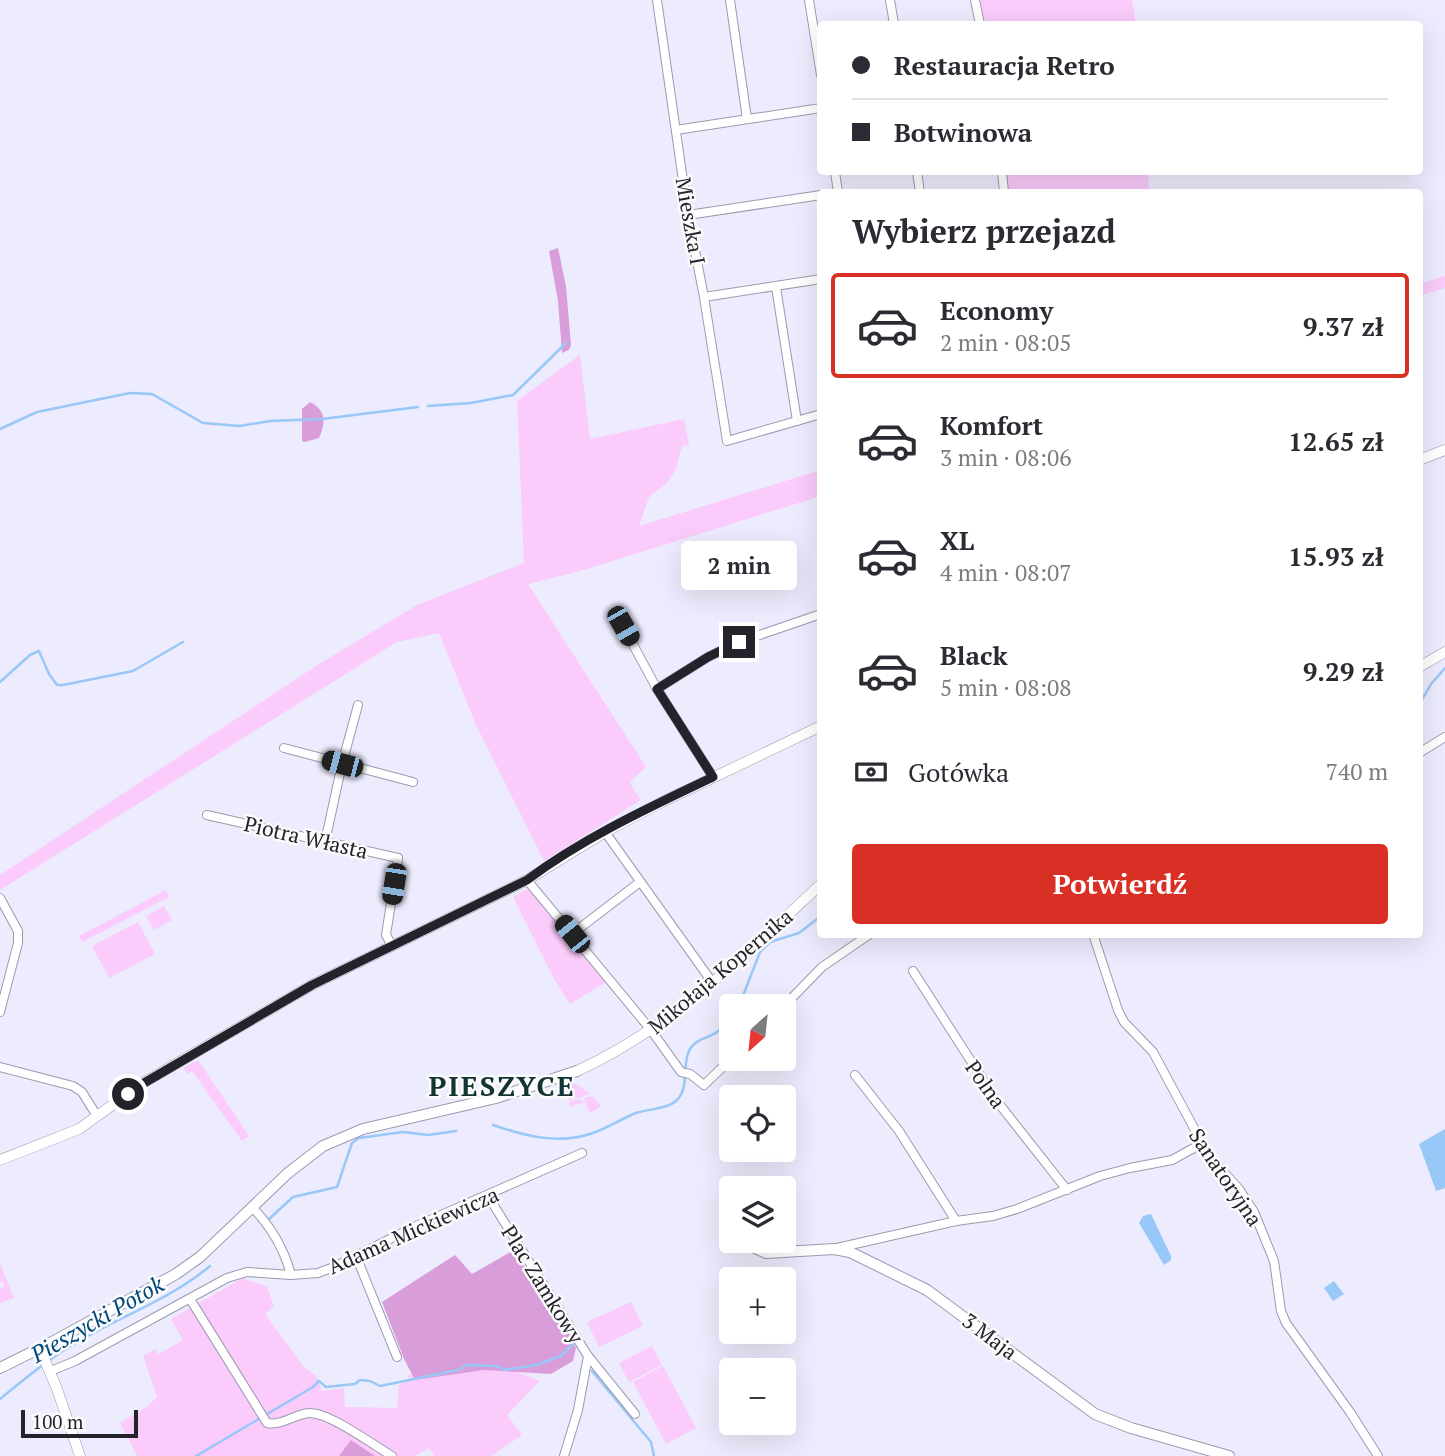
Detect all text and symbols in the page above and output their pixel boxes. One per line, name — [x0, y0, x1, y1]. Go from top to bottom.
text: Restauracja Retro — [894, 48, 1115, 82]
text: Botwinowa — [894, 115, 1032, 149]
street label: Mieszka I — [670, 175, 712, 267]
text: Wybierz przejazd — [852, 210, 1116, 252]
text: Economy — [940, 293, 1053, 327]
icon: car — [856, 294, 919, 357]
text: 9.37 zł — [1303, 309, 1384, 343]
text: 2 min · 08:05 — [940, 327, 1072, 358]
text: Komfort — [940, 408, 1043, 442]
icon: car — [856, 409, 919, 472]
text: 12.65 zł — [1288, 424, 1384, 458]
text: 3 min · 08:06 — [940, 442, 1072, 473]
text: XL — [940, 523, 974, 557]
icon: car — [856, 524, 919, 587]
text: 15.93 zł — [1288, 539, 1384, 573]
callout: 2 min — [681, 540, 797, 590]
text: 2 min — [708, 550, 770, 581]
text: 4 min · 08:07 — [940, 557, 1072, 588]
car — [604, 603, 643, 649]
route end — [723, 626, 755, 658]
text: Black — [940, 638, 1008, 672]
icon: car — [856, 639, 919, 702]
text: 9.29 zł — [1303, 654, 1384, 688]
text: 5 min · 08:08 — [940, 672, 1072, 703]
car — [319, 748, 366, 780]
icon: cash — [852, 753, 890, 791]
text: Gotówka — [908, 755, 1009, 789]
text: 740 m — [1326, 756, 1388, 787]
street label: Piotra Własta — [241, 809, 371, 865]
button: Potwierdź — [852, 844, 1388, 924]
car — [381, 862, 408, 906]
street label: Mikołaja Kopernika — [642, 902, 799, 1040]
car — [551, 911, 594, 957]
north arrow — [719, 994, 796, 1071]
map controls — [719, 994, 796, 1435]
street label: Polna — [959, 1054, 1013, 1114]
district label: PIESZYCE — [428, 1067, 576, 1104]
route start — [112, 1078, 144, 1110]
button: locate — [719, 1085, 796, 1162]
street label: Sanatoryjna — [1183, 1123, 1269, 1232]
button: layers — [719, 1176, 796, 1253]
street label: Adama Mickiewicza — [323, 1180, 503, 1280]
street label: Plac Zamkowy — [496, 1220, 591, 1349]
button: + — [719, 1267, 796, 1344]
water label: Pieszycki Potok — [24, 1268, 170, 1370]
street label: 3 Maja — [957, 1306, 1023, 1366]
button: − — [719, 1358, 796, 1435]
scale bar — [21, 1407, 138, 1439]
text: 100 m — [32, 1409, 83, 1434]

